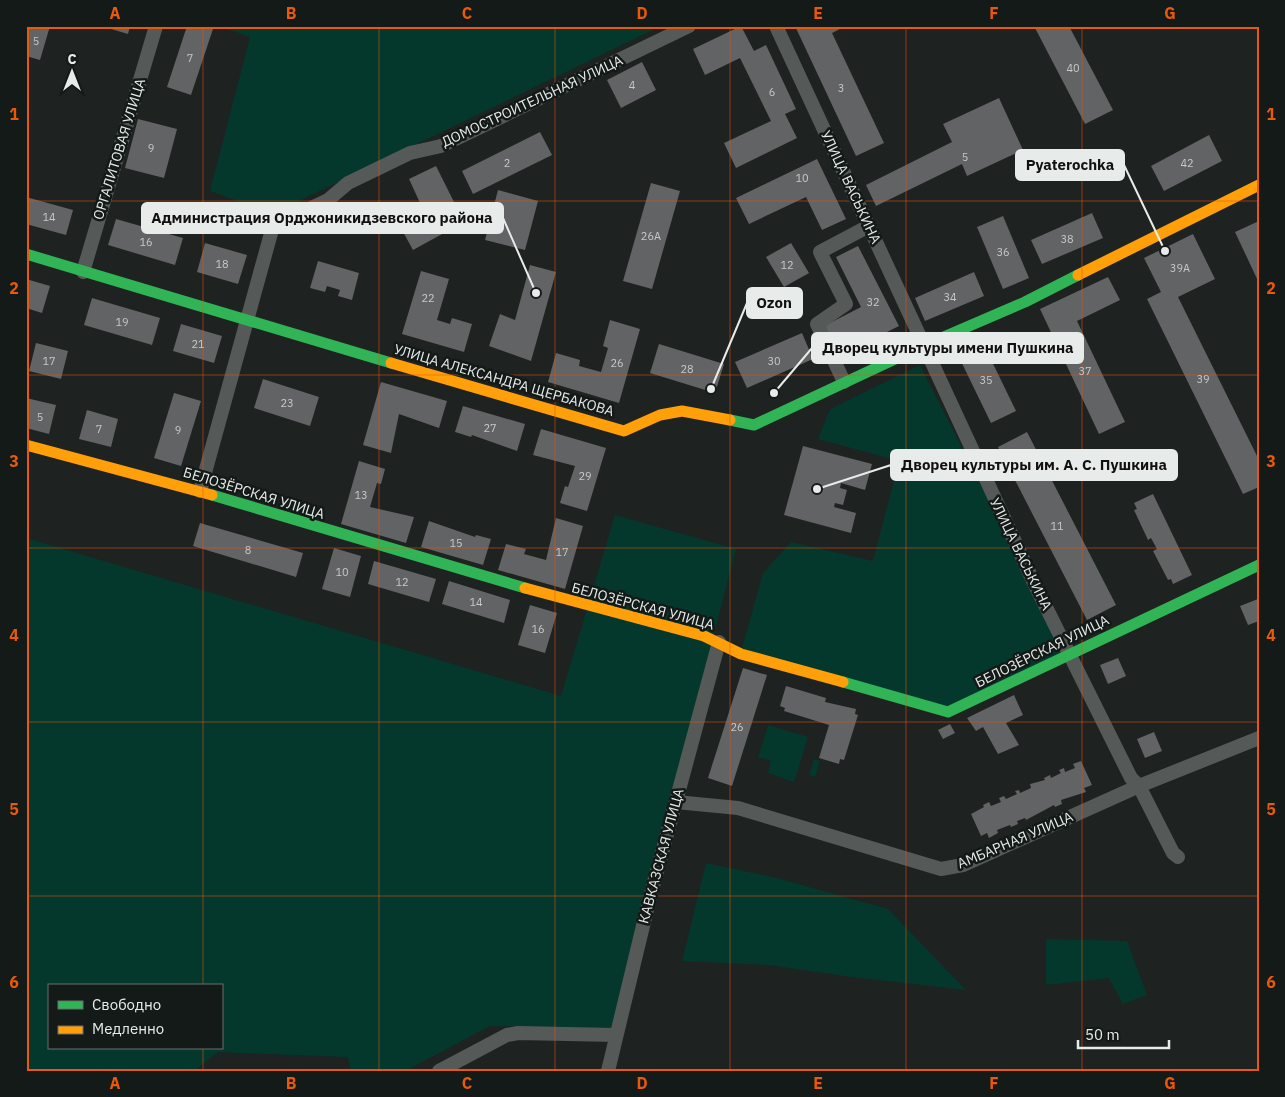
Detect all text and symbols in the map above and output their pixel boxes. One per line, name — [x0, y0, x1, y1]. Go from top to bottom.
text: A — [110, 3, 121, 23]
text: B — [286, 3, 297, 23]
text: C — [462, 3, 472, 23]
text: D — [636, 3, 648, 23]
text: E — [813, 3, 823, 23]
text: F — [989, 3, 999, 23]
text: G — [1164, 3, 1176, 23]
house number: 5 — [33, 34, 39, 48]
north arrow — [48, 48, 98, 98]
text: С — [67, 50, 77, 68]
house number: 7 — [187, 51, 193, 65]
street label: ДОМОСТРОИТЕЛЬНАЯ УЛИЦА — [438, 51, 626, 151]
house number: 40 — [1066, 61, 1080, 75]
street label: ОРГАЛИТОВАЯ УЛИЦА — [89, 76, 149, 222]
house number: 4 — [629, 78, 636, 92]
house number: 3 — [838, 81, 844, 95]
house number: 6 — [769, 85, 775, 99]
text: 1 — [9, 104, 19, 124]
text: 1 — [1266, 104, 1276, 124]
street label: УЛИЦА ВАСЬКИНА — [817, 127, 885, 247]
house number: 9 — [148, 141, 154, 155]
house number: 5 — [962, 150, 968, 164]
callout: Pyaterochka — [1016, 150, 1124, 180]
text: Pyaterochka — [1026, 155, 1115, 174]
house number: 2 — [504, 156, 510, 170]
house number: 42 — [1180, 156, 1194, 170]
house number: 10 — [795, 171, 809, 185]
callout: Администрация Орджоникидзевского района — [142, 203, 503, 233]
text: Администрация Орджоникидзевского района — [151, 208, 493, 227]
house number: 14 — [42, 210, 56, 224]
house number: 26А — [641, 229, 661, 243]
house number: 38 — [1060, 232, 1074, 246]
house number: 16 — [139, 235, 153, 249]
house number: 36 — [996, 245, 1010, 259]
house number: 18 — [215, 257, 229, 271]
house number: 12 — [780, 258, 794, 272]
house number: 39А — [1170, 261, 1190, 275]
text: 2 — [9, 278, 19, 298]
text: 2 — [1266, 278, 1276, 298]
callout: Ozon — [747, 288, 802, 318]
house number: 34 — [943, 290, 957, 304]
house number: 22 — [421, 291, 435, 305]
text: Ozon — [756, 293, 792, 312]
house number: 32 — [866, 295, 880, 309]
house number: 19 — [115, 315, 129, 329]
callout: Дворец культуры имени Пушкина — [812, 333, 1083, 363]
house number: 21 — [191, 337, 205, 351]
text: Дворец культуры имени Пушкина — [822, 338, 1074, 357]
street label: УЛИЦА АЛЕКСАНДРА ЩЕРБАКОВА — [392, 340, 616, 420]
house number: 17 — [42, 354, 56, 368]
house number: 30 — [767, 354, 781, 368]
house number: 26 — [610, 356, 624, 370]
house number: 28 — [680, 362, 694, 376]
house number: 37 — [1078, 364, 1092, 378]
house number: 39 — [1196, 372, 1210, 386]
house number: 35 — [979, 373, 993, 387]
house number: 23 — [280, 396, 294, 410]
house number: 5 — [37, 410, 43, 424]
house number: 27 — [483, 421, 497, 435]
house number: 7 — [96, 422, 102, 436]
house number: 9 — [175, 423, 181, 437]
callout: Дворец культуры им. А. С. Пушкина — [891, 450, 1177, 480]
text: 3 — [9, 451, 19, 471]
text: 3 — [1266, 451, 1276, 471]
text: Дворец культуры им. А. С. Пушкина — [901, 455, 1167, 474]
street label: БЕЛОЗЁРСКАЯ УЛИЦА — [181, 463, 327, 523]
house number: 29 — [578, 469, 592, 483]
house number: 13 — [354, 488, 368, 502]
street label: УЛИЦА ВАСЬКИНА — [986, 495, 1056, 613]
house number: 11 — [1050, 519, 1064, 533]
house number: 15 — [449, 536, 463, 550]
house number: 8 — [245, 543, 251, 557]
house number: 17 — [555, 545, 569, 559]
house number: 10 — [335, 565, 349, 579]
house number: 12 — [395, 575, 409, 589]
street label: БЕЛОЗЁРСКАЯ УЛИЦА — [570, 578, 716, 634]
house number: 14 — [469, 595, 483, 609]
street label: БЕЛОЗЁРСКАЯ УЛИЦА — [972, 611, 1112, 691]
house number: 16 — [531, 622, 545, 636]
text: 4 — [9, 625, 19, 645]
text: 4 — [1266, 625, 1276, 645]
house number: 26 — [730, 720, 744, 734]
street label: КАВКАЗСКАЯ УЛИЦА — [634, 786, 688, 926]
text: 5 — [9, 799, 19, 819]
text: 5 — [1266, 799, 1276, 819]
street label: АМБАРНАЯ УЛИЦА — [954, 807, 1076, 873]
text: 6 — [9, 972, 19, 992]
text: 6 — [1266, 972, 1276, 992]
legend — [48, 984, 222, 1050]
text: Свободно — [92, 995, 161, 1014]
scale bar — [1078, 1017, 1169, 1049]
text: Медленно — [92, 1019, 164, 1038]
text: 50 m — [1085, 1025, 1120, 1044]
text: A — [110, 1073, 121, 1093]
text: B — [286, 1073, 297, 1093]
text: C — [462, 1073, 472, 1093]
text: D — [636, 1073, 648, 1093]
text: E — [813, 1073, 823, 1093]
text: F — [989, 1073, 999, 1093]
text: G — [1164, 1073, 1176, 1093]

